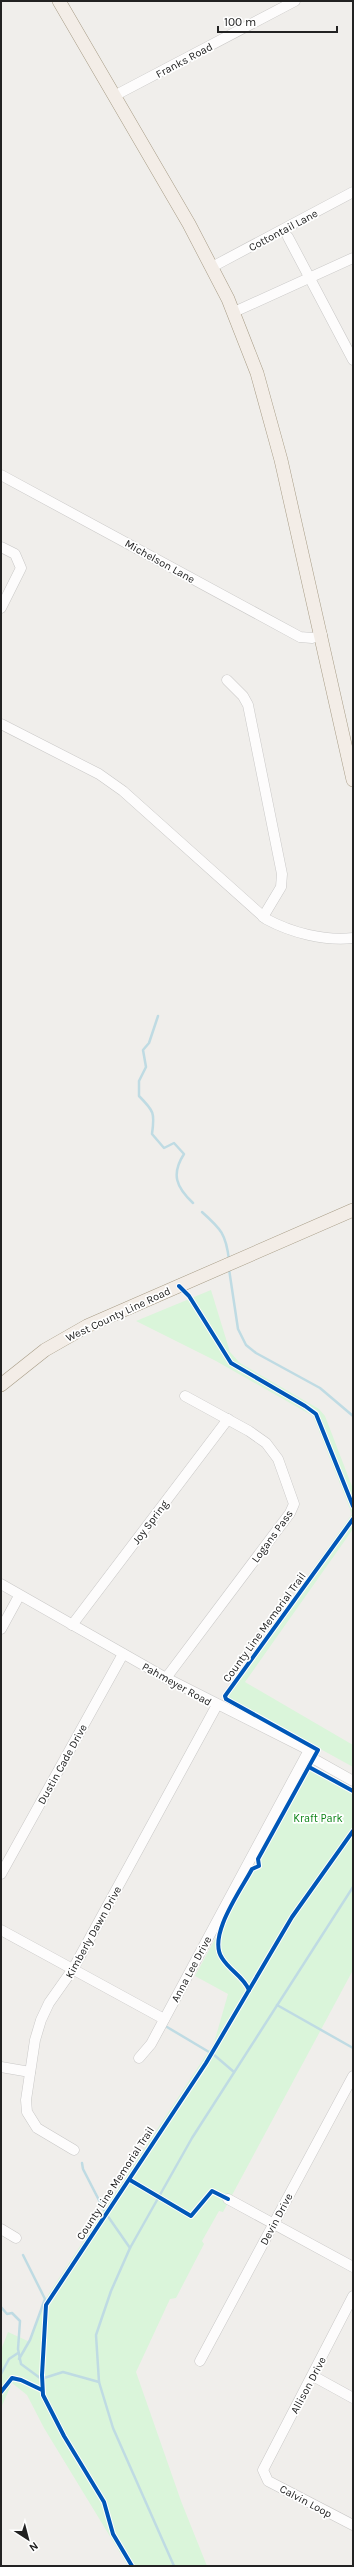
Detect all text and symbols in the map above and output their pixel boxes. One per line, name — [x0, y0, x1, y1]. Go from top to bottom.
scale bar — [218, 8, 337, 34]
text: 100 m — [224, 15, 256, 29]
street label: Franks Road — [154, 40, 215, 81]
street label: Cottontail Lane — [246, 207, 320, 254]
street label: Michelson Lane — [122, 537, 197, 586]
street label: West County Line Road — [64, 1284, 173, 1344]
street label: Joy Spring — [130, 1497, 172, 1547]
street label: Logans Pass — [249, 1507, 296, 1565]
street label: County Line Memorial Trail — [220, 1570, 309, 1685]
street label: Pahmeyer Road — [140, 1660, 214, 1709]
street label: Dustin Cade Drive — [35, 1722, 90, 1807]
park label: Kraft Park — [293, 1812, 343, 1825]
street label: Kimberly Dawn Drive — [63, 1884, 124, 1981]
street label: Anna Lee Drive — [169, 1934, 214, 2005]
street label: County Line Memorial Trail — [74, 2124, 157, 2242]
street label: Devin Drive — [257, 2191, 296, 2247]
street label: Allison Drive — [288, 2354, 329, 2416]
street label: Calvin Loop — [277, 2482, 334, 2521]
north arrow — [8, 2519, 48, 2559]
text: N — [27, 2539, 41, 2554]

